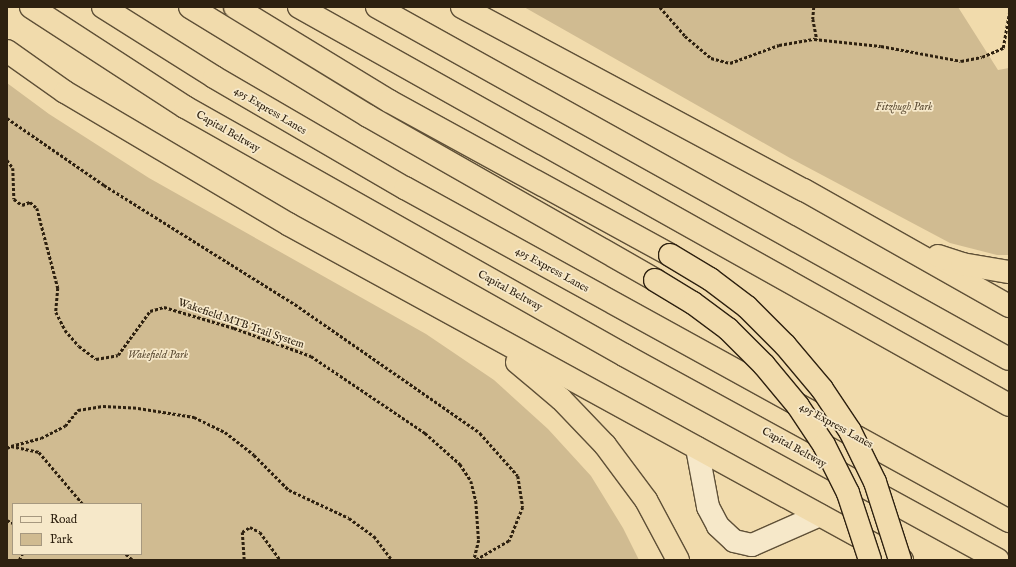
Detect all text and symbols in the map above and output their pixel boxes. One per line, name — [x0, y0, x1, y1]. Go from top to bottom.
street label: 495 Express Lanes — [231, 84, 309, 138]
park label: Fitzhugh Park — [876, 100, 932, 114]
street label: Capital Beltway — [194, 108, 262, 156]
street label: 495 Express Lanes — [513, 244, 591, 296]
street label: Capital Beltway — [475, 268, 545, 314]
street label: Wakefield MTB Trail System — [176, 296, 306, 352]
park label: Wakefield Park — [128, 348, 188, 362]
street label: 495 Express Lanes — [797, 400, 875, 452]
street label: Capital Beltway — [759, 425, 829, 471]
legend — [12, 503, 142, 555]
text: Road — [50, 512, 77, 527]
text: Park — [50, 532, 73, 547]

